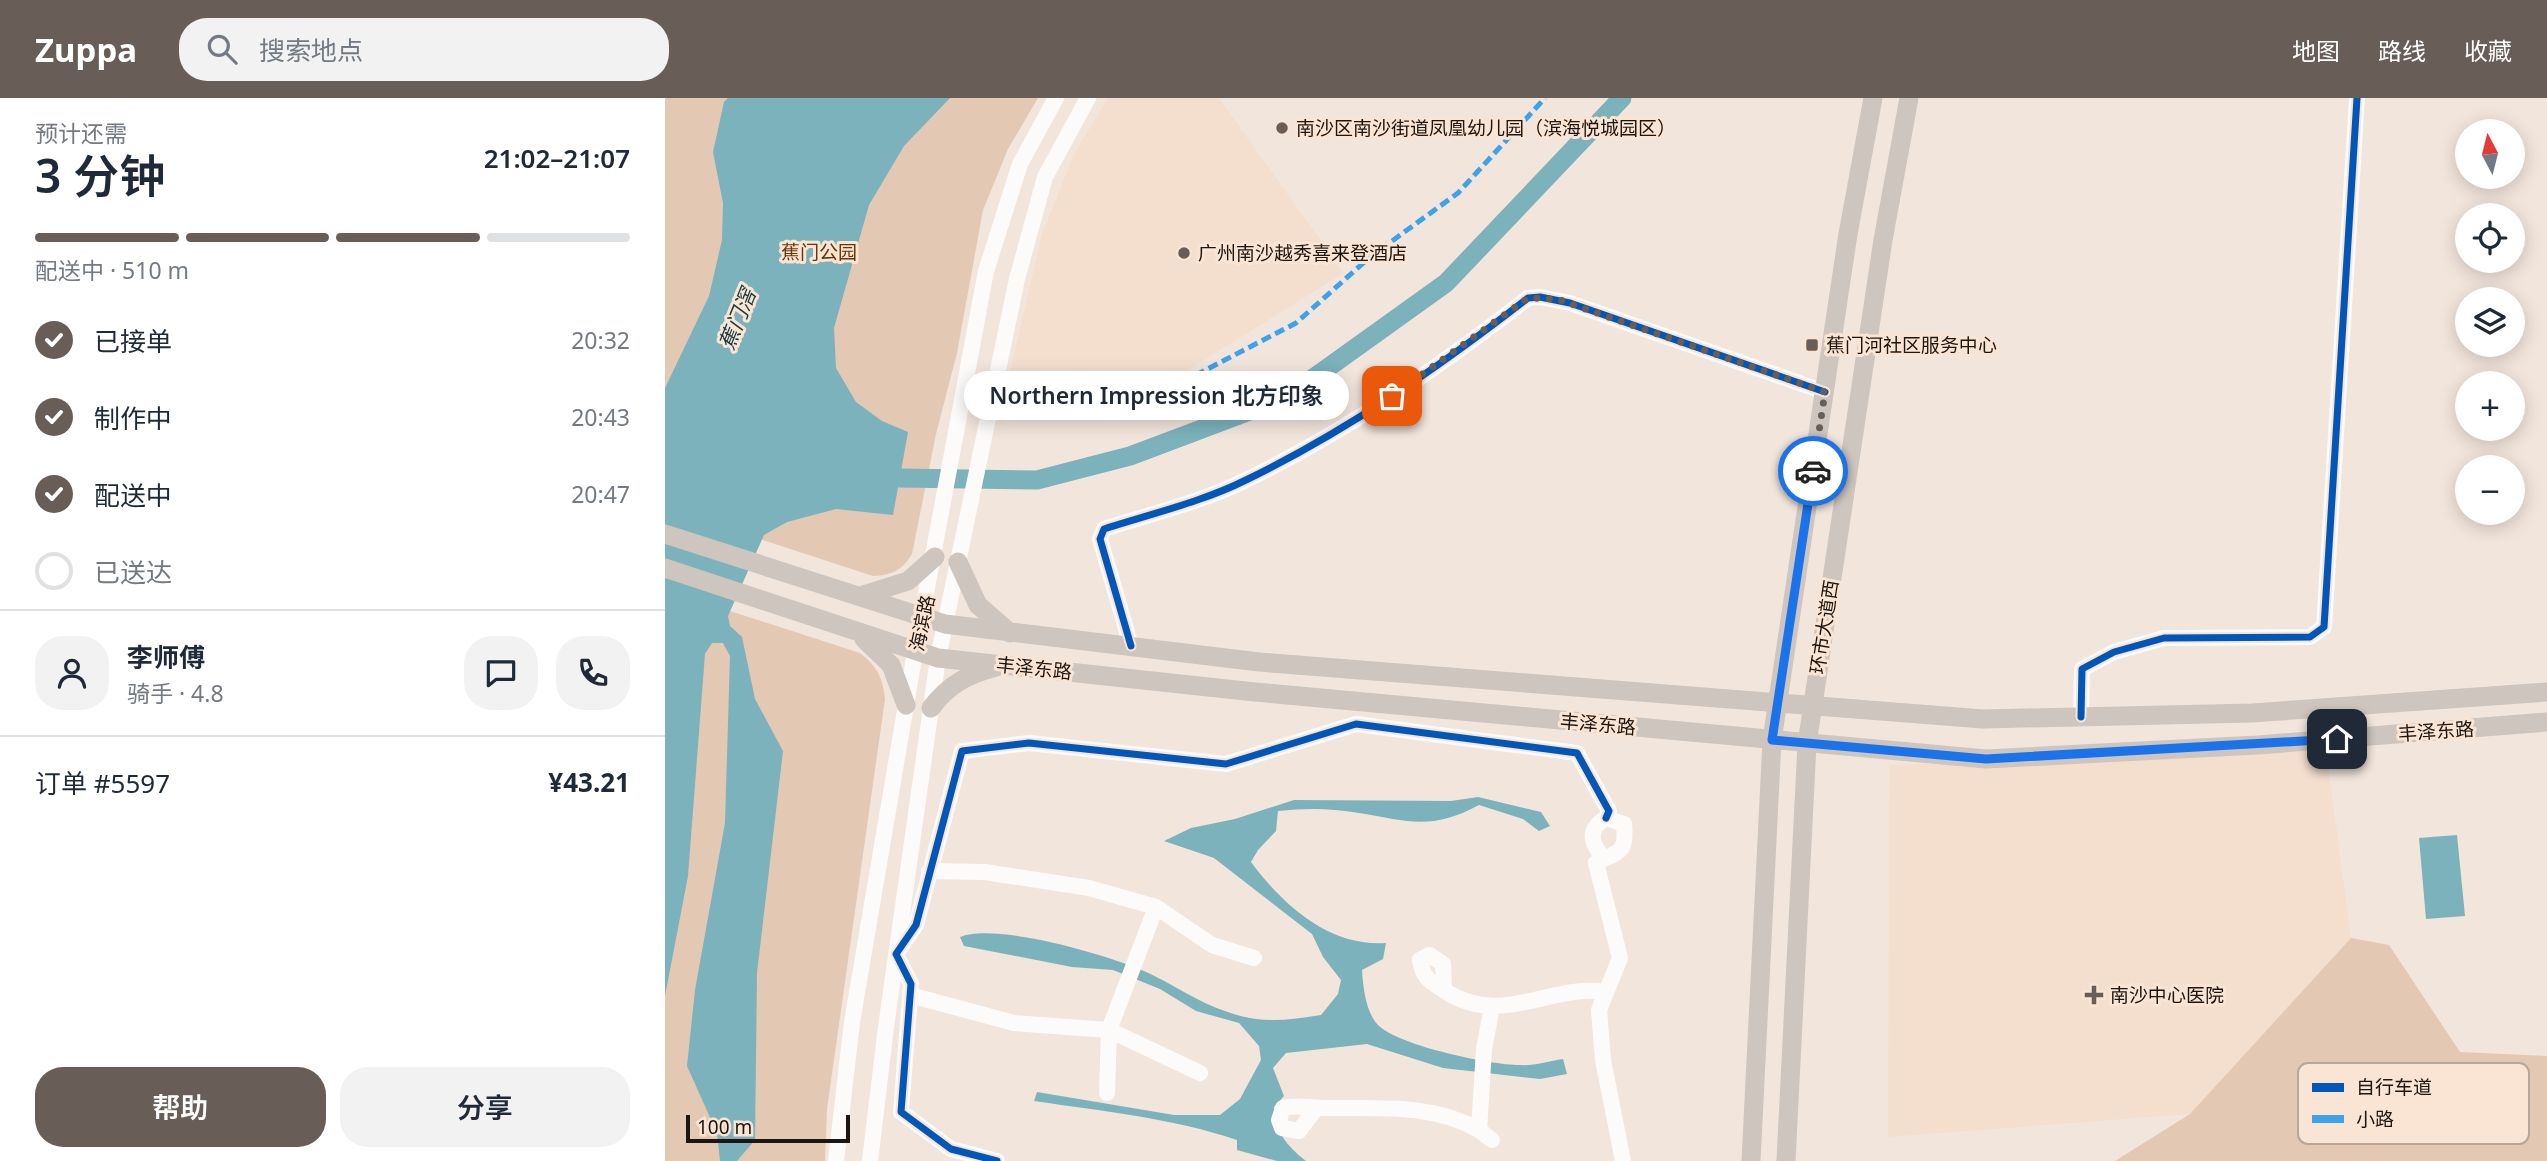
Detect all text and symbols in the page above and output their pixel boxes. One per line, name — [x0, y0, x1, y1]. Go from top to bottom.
search box — [179, 18, 669, 81]
text: Zuppa — [35, 27, 137, 72]
icon: search — [203, 30, 241, 68]
text: 搜索地点 — [259, 32, 363, 68]
text: 地图 — [2292, 34, 2340, 67]
text: 路线 — [2378, 34, 2426, 67]
text: 收藏 — [2464, 34, 2512, 67]
place label: 南沙区南沙街道凤凰幼儿园（滨海悦城园区） — [1296, 115, 1676, 141]
text: 预计还需 — [35, 117, 127, 149]
north arrow — [2455, 119, 2525, 189]
map controls — [2455, 119, 2525, 525]
marker: 南沙区南沙街道凤凰幼儿园（滨海悦城园区） — [1274, 120, 1290, 136]
text: 21:02–21:07 — [484, 140, 630, 176]
text: 3 分钟 — [35, 144, 165, 206]
button: locate — [2455, 203, 2525, 273]
park label: 蕉门公园 — [781, 239, 857, 265]
place label: 广州南沙越秀喜来登酒店 — [1198, 240, 1407, 266]
marker: 广州南沙越秀喜来登酒店 — [1176, 245, 1192, 261]
text: 配送中 · 510 m — [35, 254, 189, 286]
water label: 蕉门滘 — [712, 282, 763, 353]
button: layers — [2455, 287, 2525, 357]
icon: check — [35, 321, 73, 359]
text: 已接单 — [94, 323, 172, 359]
text: 20:32 — [571, 324, 630, 356]
place label: 蕉门河社区服务中心 — [1826, 332, 1997, 358]
marker: 蕉门河社区服务中心 — [1804, 337, 1820, 353]
pin — [1362, 366, 1422, 426]
button: + — [2455, 371, 2525, 441]
callout: Northern Impression 北方印象 — [965, 372, 1350, 420]
icon: bag — [1373, 377, 1411, 415]
text: Northern Impression 北方印象 — [989, 379, 1324, 411]
icon: check — [35, 398, 73, 436]
text: 制作中 — [94, 400, 172, 436]
text: 20:43 — [571, 401, 630, 433]
courier — [1778, 436, 1848, 506]
icon: car — [1794, 452, 1832, 490]
button: − — [2455, 455, 2525, 525]
icon: check — [35, 475, 73, 513]
text: 配送中 — [94, 477, 172, 513]
text: 20:47 — [571, 478, 630, 510]
text: 已送达 — [94, 554, 172, 590]
street label: 环市大道西 — [1804, 578, 1844, 676]
street label: 海滨路 — [903, 592, 941, 654]
button: person — [35, 636, 109, 710]
button: chat — [464, 636, 538, 710]
button: phone — [556, 636, 630, 710]
text: 李师傅 — [127, 639, 205, 675]
street label: 丰泽东路 — [995, 651, 1073, 685]
text: 骑手 · 4.8 — [127, 677, 224, 709]
street label: 丰泽东路 — [1559, 708, 1637, 740]
pin — [2307, 709, 2367, 769]
street label: 丰泽东路 — [2397, 715, 2475, 747]
icon: home — [2318, 720, 2356, 758]
text: ¥43.21 — [548, 764, 630, 800]
text: 订单 #5597 — [35, 765, 170, 801]
place label: 南沙中心医院 — [2110, 982, 2224, 1008]
marker: 南沙中心医院 — [2084, 985, 2104, 1005]
legend — [2298, 1063, 2529, 1144]
button: 帮助 — [35, 1067, 326, 1147]
button: 分享 — [340, 1067, 630, 1147]
text: 自行车道 — [2356, 1074, 2432, 1100]
text: 小路 — [2356, 1106, 2394, 1132]
scale bar — [686, 1112, 851, 1144]
text: 100 m — [697, 1114, 752, 1140]

